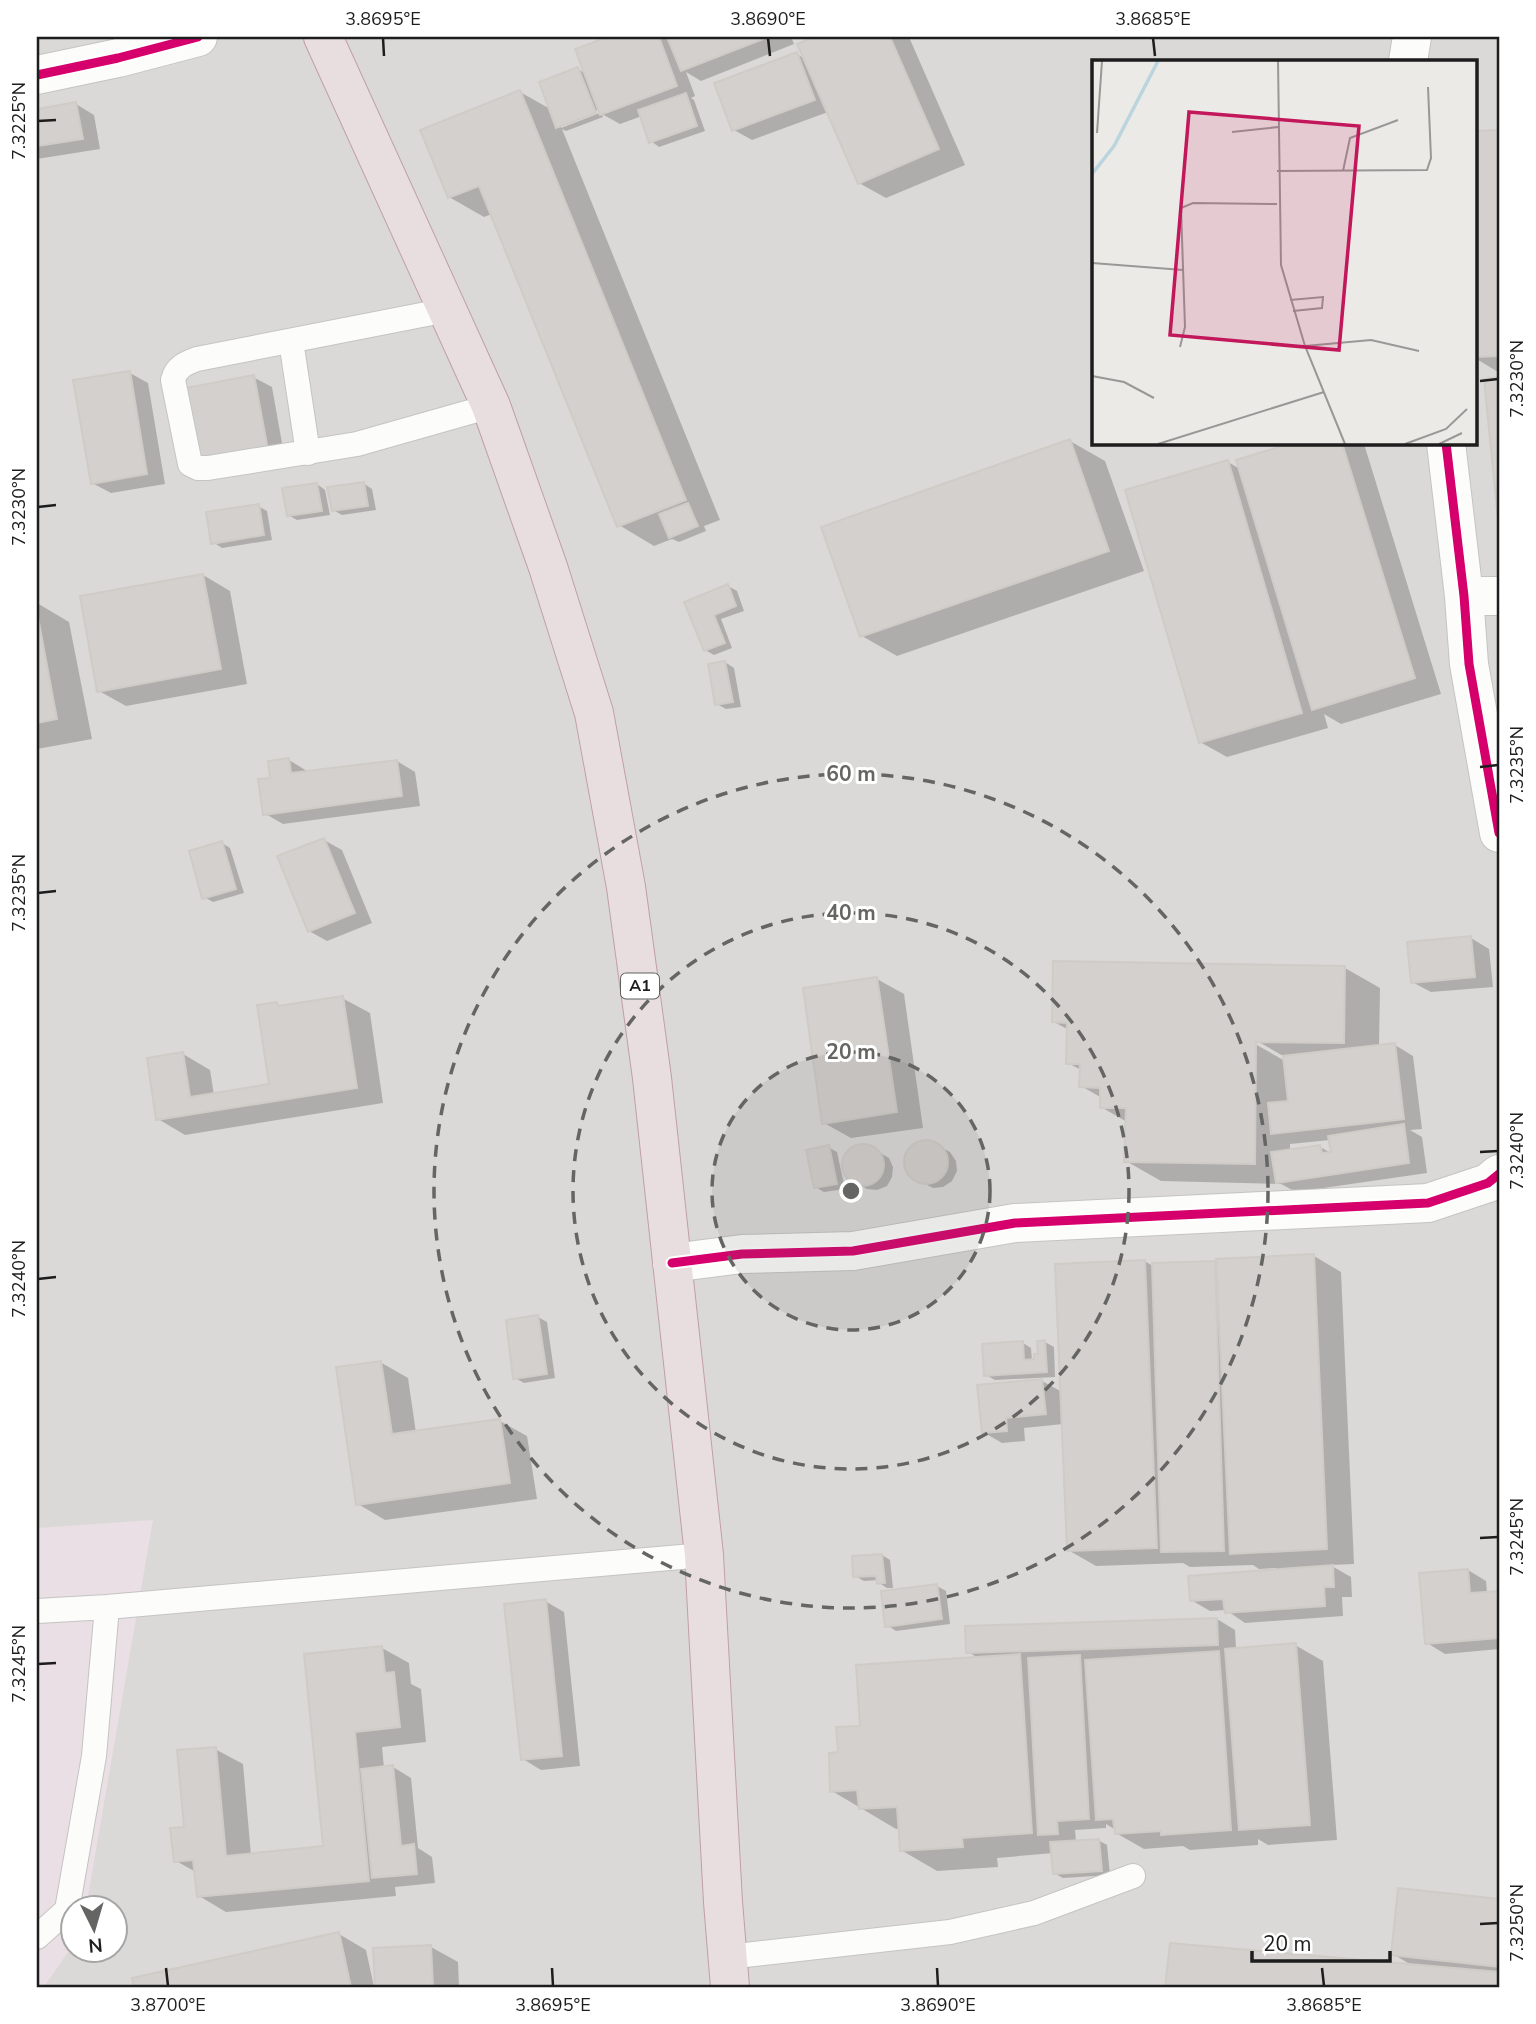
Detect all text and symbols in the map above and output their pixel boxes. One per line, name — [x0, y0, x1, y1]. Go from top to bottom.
text: 3.8695°E — [345, 7, 421, 31]
text: 3.8690°E — [730, 7, 806, 31]
text: 3.8685°E — [1115, 7, 1191, 31]
inset map — [1092, 60, 1476, 444]
text: 7.3225°N — [7, 82, 31, 160]
text: 7.3230°N — [1505, 340, 1529, 418]
text: 7.3230°N — [7, 468, 31, 546]
text: 7.3235°N — [1505, 726, 1529, 804]
text: 60 m — [826, 760, 876, 788]
text: 7.3235°N — [7, 854, 31, 932]
text: 40 m — [826, 899, 876, 927]
road number: A1 — [621, 974, 659, 998]
text: 20 m — [826, 1038, 876, 1066]
text: 7.3240°N — [1505, 1112, 1529, 1190]
centre of rings — [839, 1179, 863, 1203]
text: 7.3240°N — [7, 1240, 31, 1318]
text: 7.3245°N — [1505, 1498, 1529, 1576]
text: 7.3245°N — [7, 1625, 31, 1703]
text: 7.3250°N — [1505, 1884, 1529, 1962]
north arrow — [60, 1895, 130, 1965]
scale bar — [1252, 1919, 1391, 1963]
text: 20 m — [1263, 1930, 1312, 1958]
text: N — [87, 1931, 104, 1959]
text: 3.8700°E — [130, 1993, 206, 2017]
text: 3.8695°E — [515, 1993, 591, 2017]
text: 3.8690°E — [900, 1993, 976, 2017]
text: 3.8685°E — [1286, 1993, 1362, 2017]

